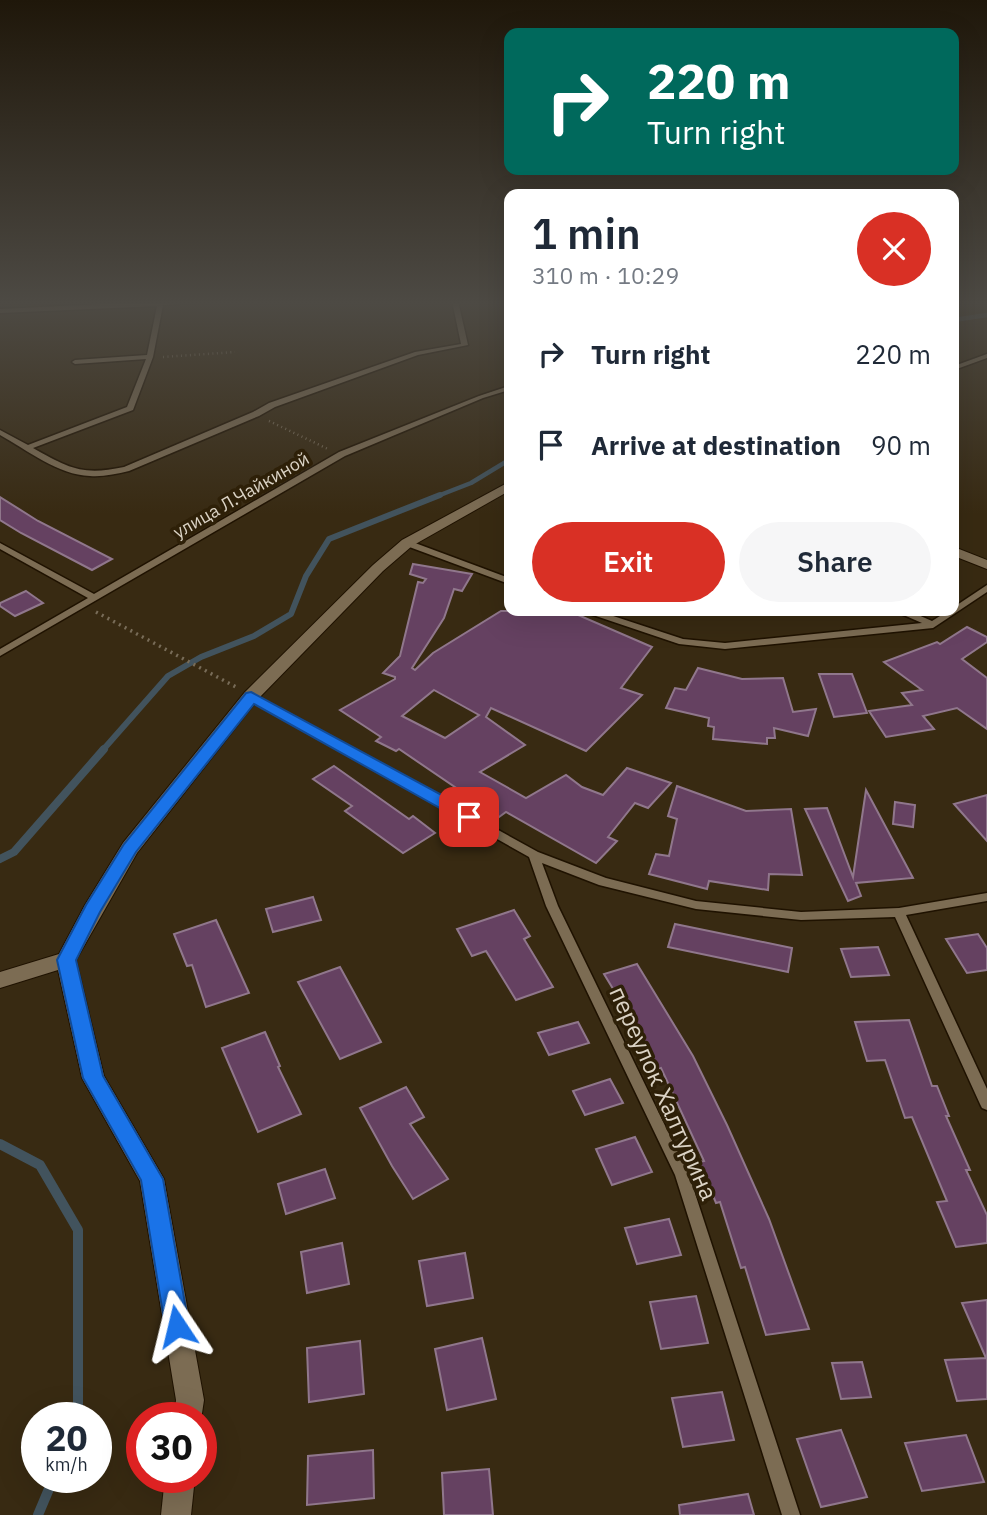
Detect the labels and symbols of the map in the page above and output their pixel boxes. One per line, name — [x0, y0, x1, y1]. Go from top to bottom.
street label: улица Л.Чайкиной — [169, 447, 313, 543]
pin — [439, 787, 499, 847]
street label: переулок Халтурина — [602, 981, 726, 1205]
position arrow — [140, 1289, 214, 1363]
speed limit sign: 30 — [126, 1402, 217, 1493]

